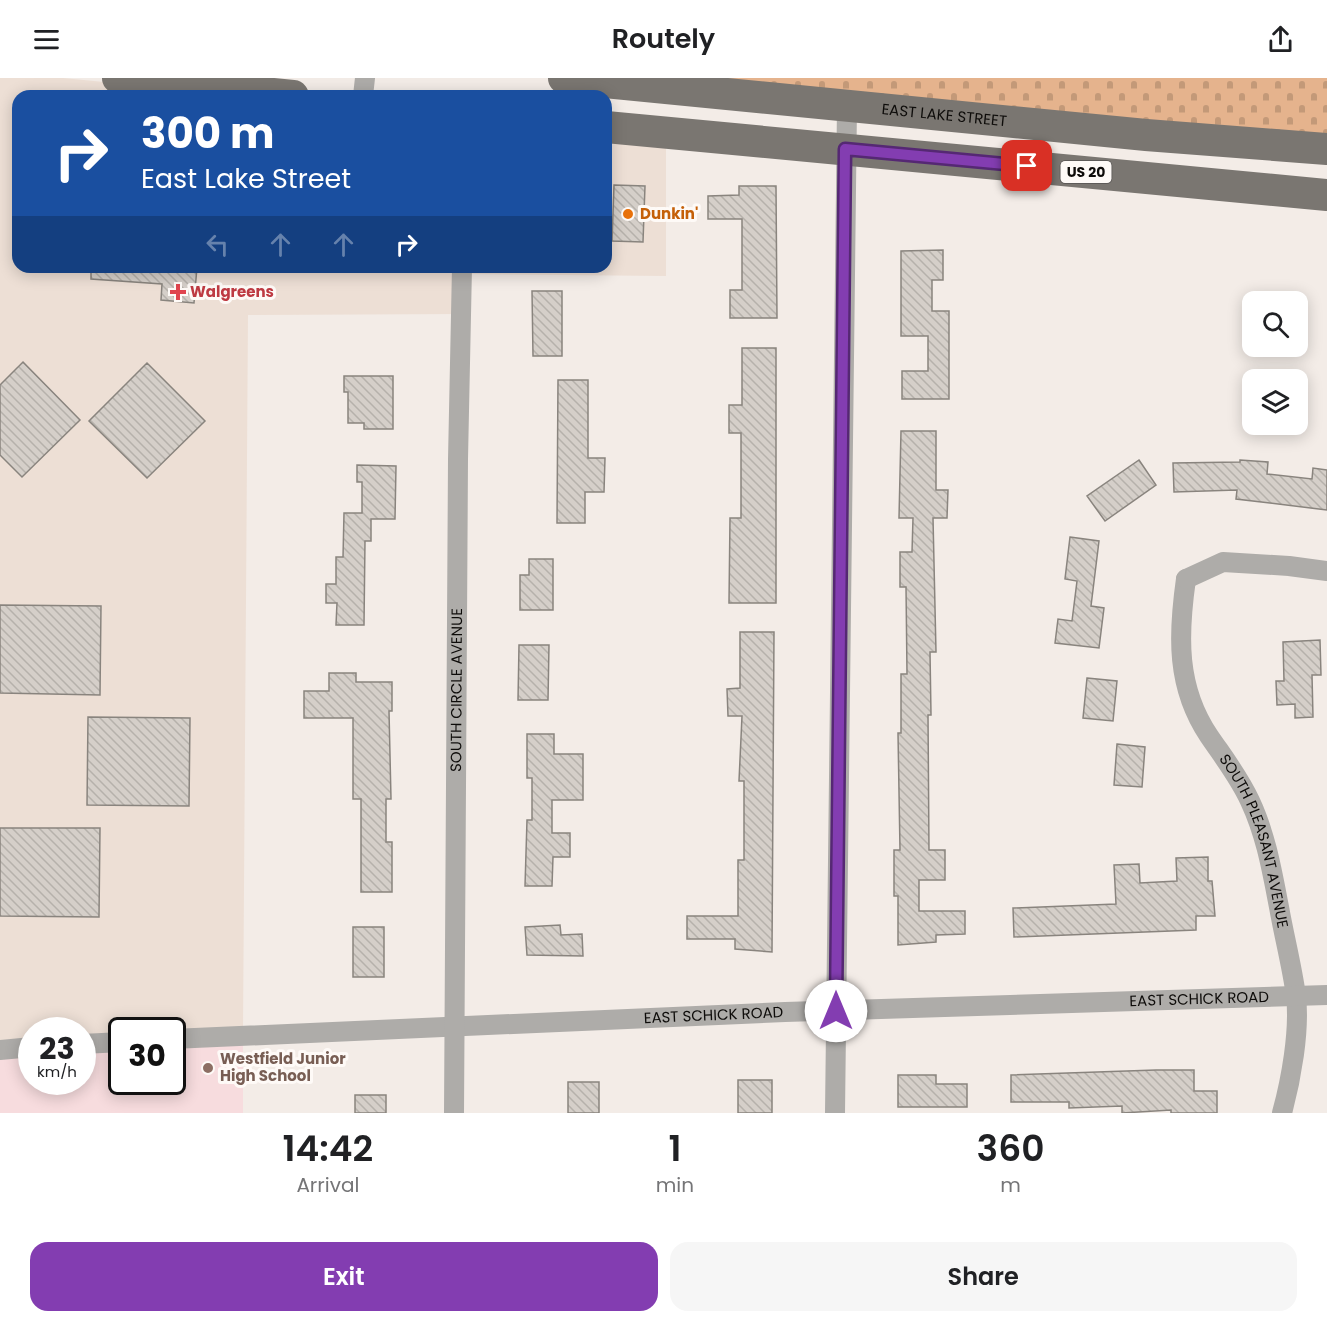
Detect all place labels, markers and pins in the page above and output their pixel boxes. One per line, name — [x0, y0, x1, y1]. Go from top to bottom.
pin — [1001, 140, 1052, 191]
place label: Dunkin' — [640, 203, 698, 224]
marker: Dunkin' — [621, 207, 635, 221]
place label: Walgreens — [190, 281, 274, 302]
marker: Walgreens — [171, 285, 185, 299]
place label: Westfield Junior High School — [220, 1048, 346, 1086]
marker: Westfield Junior High School — [201, 1061, 215, 1075]

